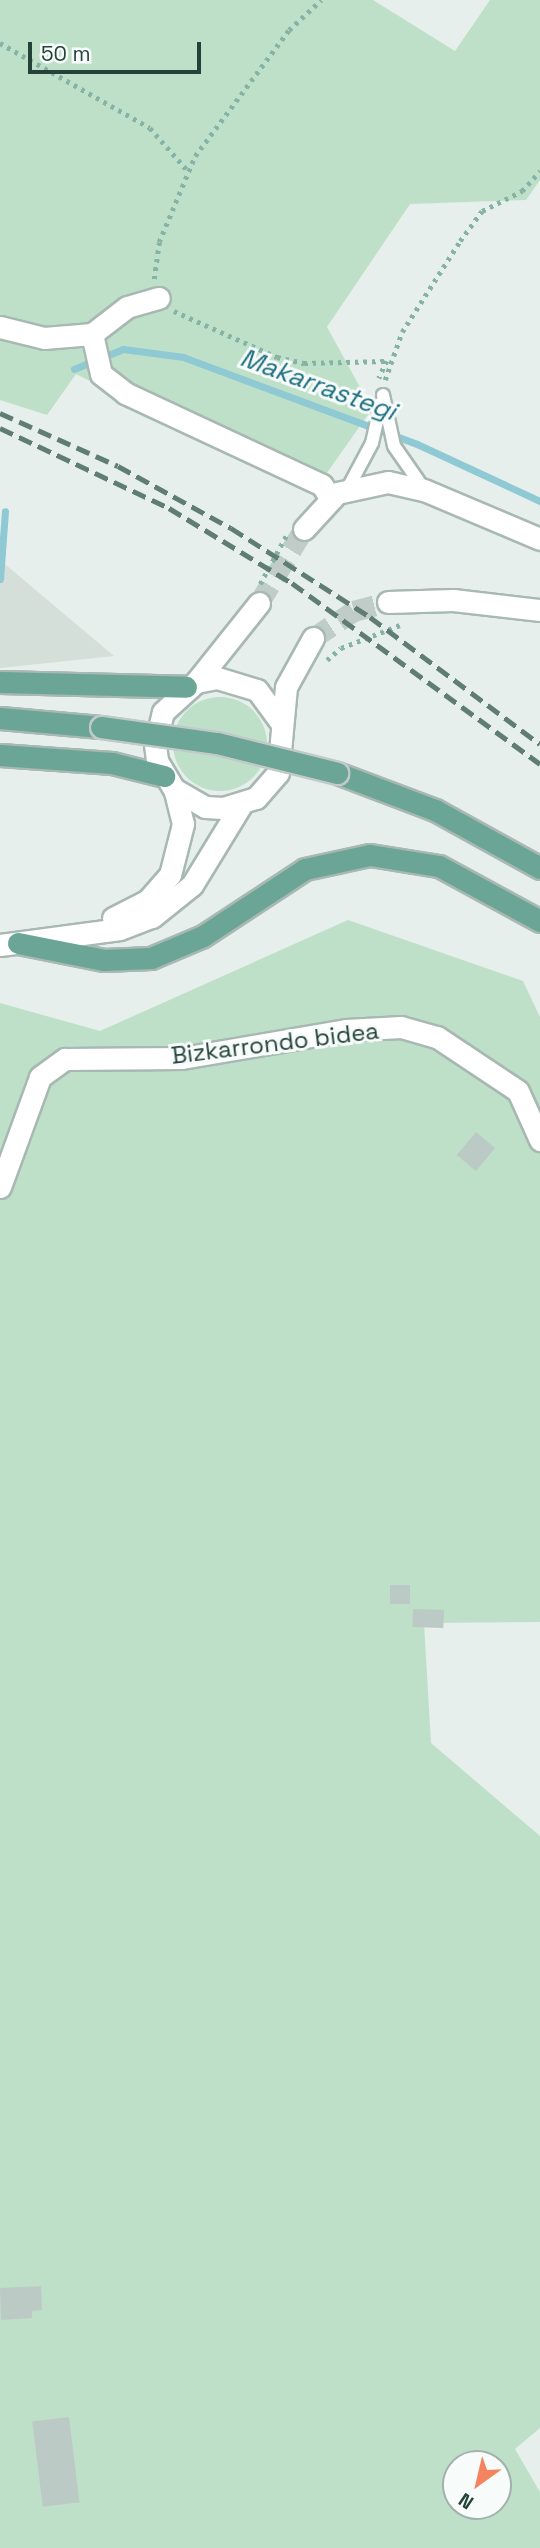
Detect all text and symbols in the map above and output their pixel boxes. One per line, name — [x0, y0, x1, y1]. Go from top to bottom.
scale bar — [32, 28, 205, 72]
text: 50 m — [41, 40, 91, 67]
water label: Makarrastegi — [236, 342, 400, 428]
street label: Bizkarrondo bidea — [169, 1016, 381, 1070]
north arrow — [442, 2450, 512, 2520]
text: N — [454, 2487, 478, 2515]

